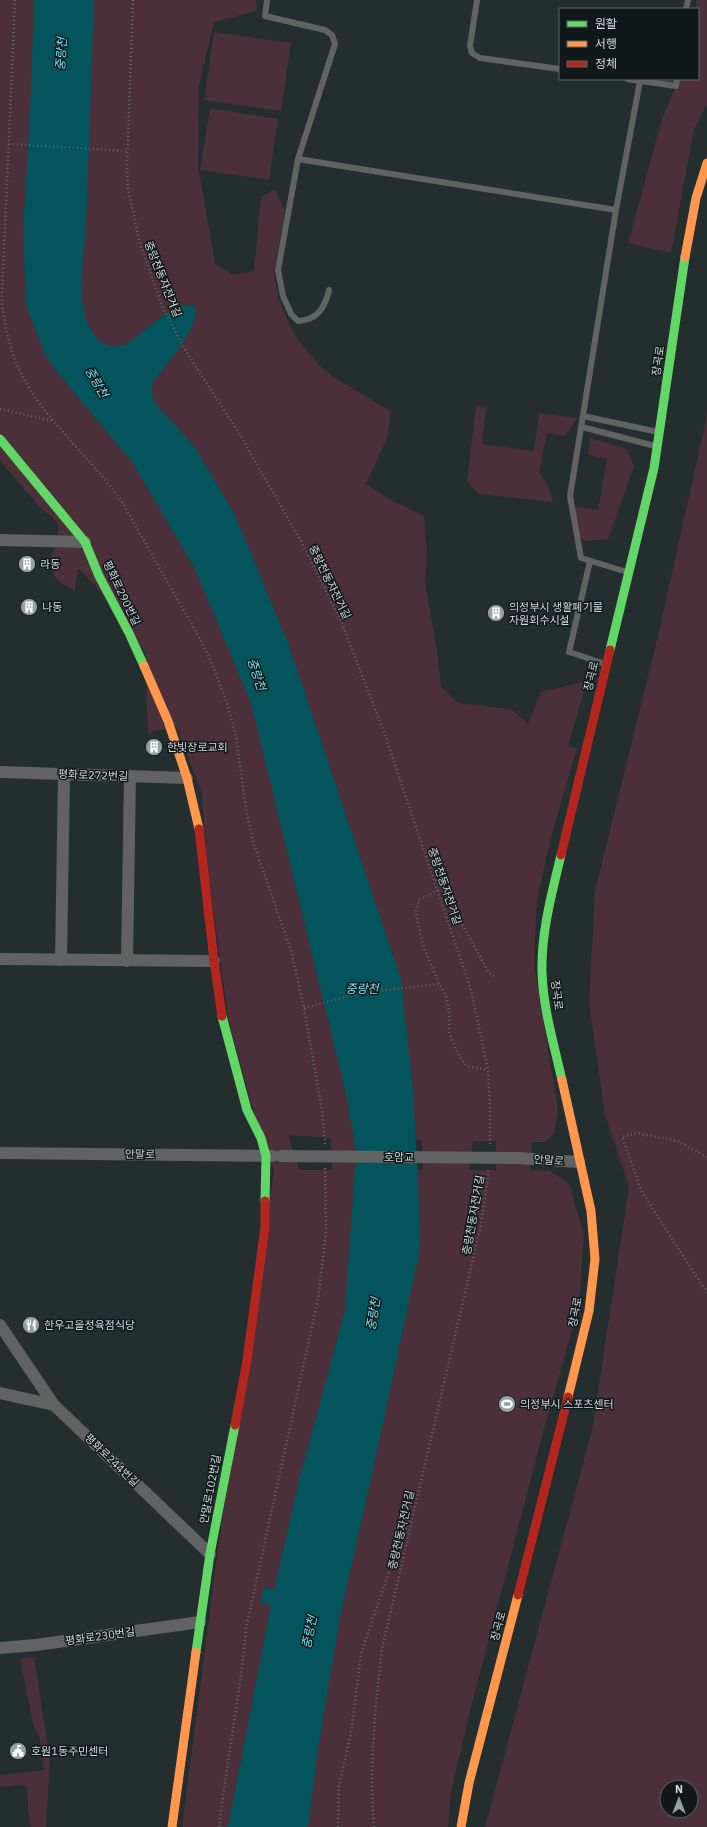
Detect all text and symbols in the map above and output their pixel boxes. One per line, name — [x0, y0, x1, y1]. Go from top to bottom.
legend — [559, 8, 699, 80]
text: 원활 — [595, 16, 617, 31]
water label: 중랑천 — [52, 35, 70, 71]
text: 서행 — [595, 36, 617, 51]
text: 정체 — [595, 56, 617, 71]
street label: 중랑천동자전거길 — [141, 239, 185, 319]
street label: 장곡로 — [649, 345, 667, 377]
water label: 중랑천 — [82, 364, 113, 402]
street label: 중랑천동자전거길 — [306, 543, 354, 621]
building icon: 라동 — [17, 554, 37, 574]
place label: 라동 — [40, 557, 60, 571]
street label: 평화로290번길 — [100, 558, 144, 628]
building icon: 나동 — [19, 597, 39, 617]
place label: 나동 — [42, 600, 62, 614]
place label: 의정부시 생활폐기물 자원회수시설 — [509, 600, 603, 627]
building icon: 의정부시 생활폐기물 자원회수시설 — [486, 603, 506, 623]
water label: 중랑천 — [245, 656, 270, 694]
street label: 장곡로 — [581, 660, 601, 692]
building icon: 한빛장로교회 — [144, 737, 164, 757]
place label: 한빛장로교회 — [167, 740, 228, 754]
street label: 평화로272번길 — [58, 767, 128, 783]
street label: 중랑천동자전거길 — [425, 845, 465, 927]
street label: 장곡로 — [548, 979, 566, 1011]
water label: 중랑천 — [345, 981, 381, 996]
street label: 안말로 — [125, 1147, 155, 1161]
street label: 호암교 — [384, 1150, 414, 1164]
street label: 안말로 — [533, 1152, 565, 1168]
street label: 중랑천동자전거길 — [459, 1174, 487, 1256]
water label: 중랑천 — [363, 1295, 383, 1332]
street label: 장곡로 — [565, 1296, 585, 1328]
restaurant icon: 한우고을정육점식당 — [21, 1315, 41, 1335]
place label: 한우고을정육점식당 — [44, 1318, 135, 1332]
sports icon: 의정부시 스포츠센터 — [497, 1394, 517, 1414]
place label: 의정부시 스포츠센터 — [520, 1397, 614, 1411]
street label: 평화로244번길 — [82, 1431, 142, 1489]
street label: 안말로102번길 — [196, 1453, 224, 1525]
street label: 중랑천동자전거길 — [385, 1489, 417, 1571]
street label: 장곡로 — [487, 1610, 509, 1642]
water label: 중랑천 — [298, 1612, 320, 1650]
street label: 평화로230번길 — [64, 1624, 136, 1648]
public building icon: 호원1동주민센터 — [8, 1741, 28, 1761]
place label: 호원1동주민센터 — [31, 1744, 108, 1758]
north arrow — [659, 1779, 699, 1819]
text: N — [675, 1782, 683, 1796]

